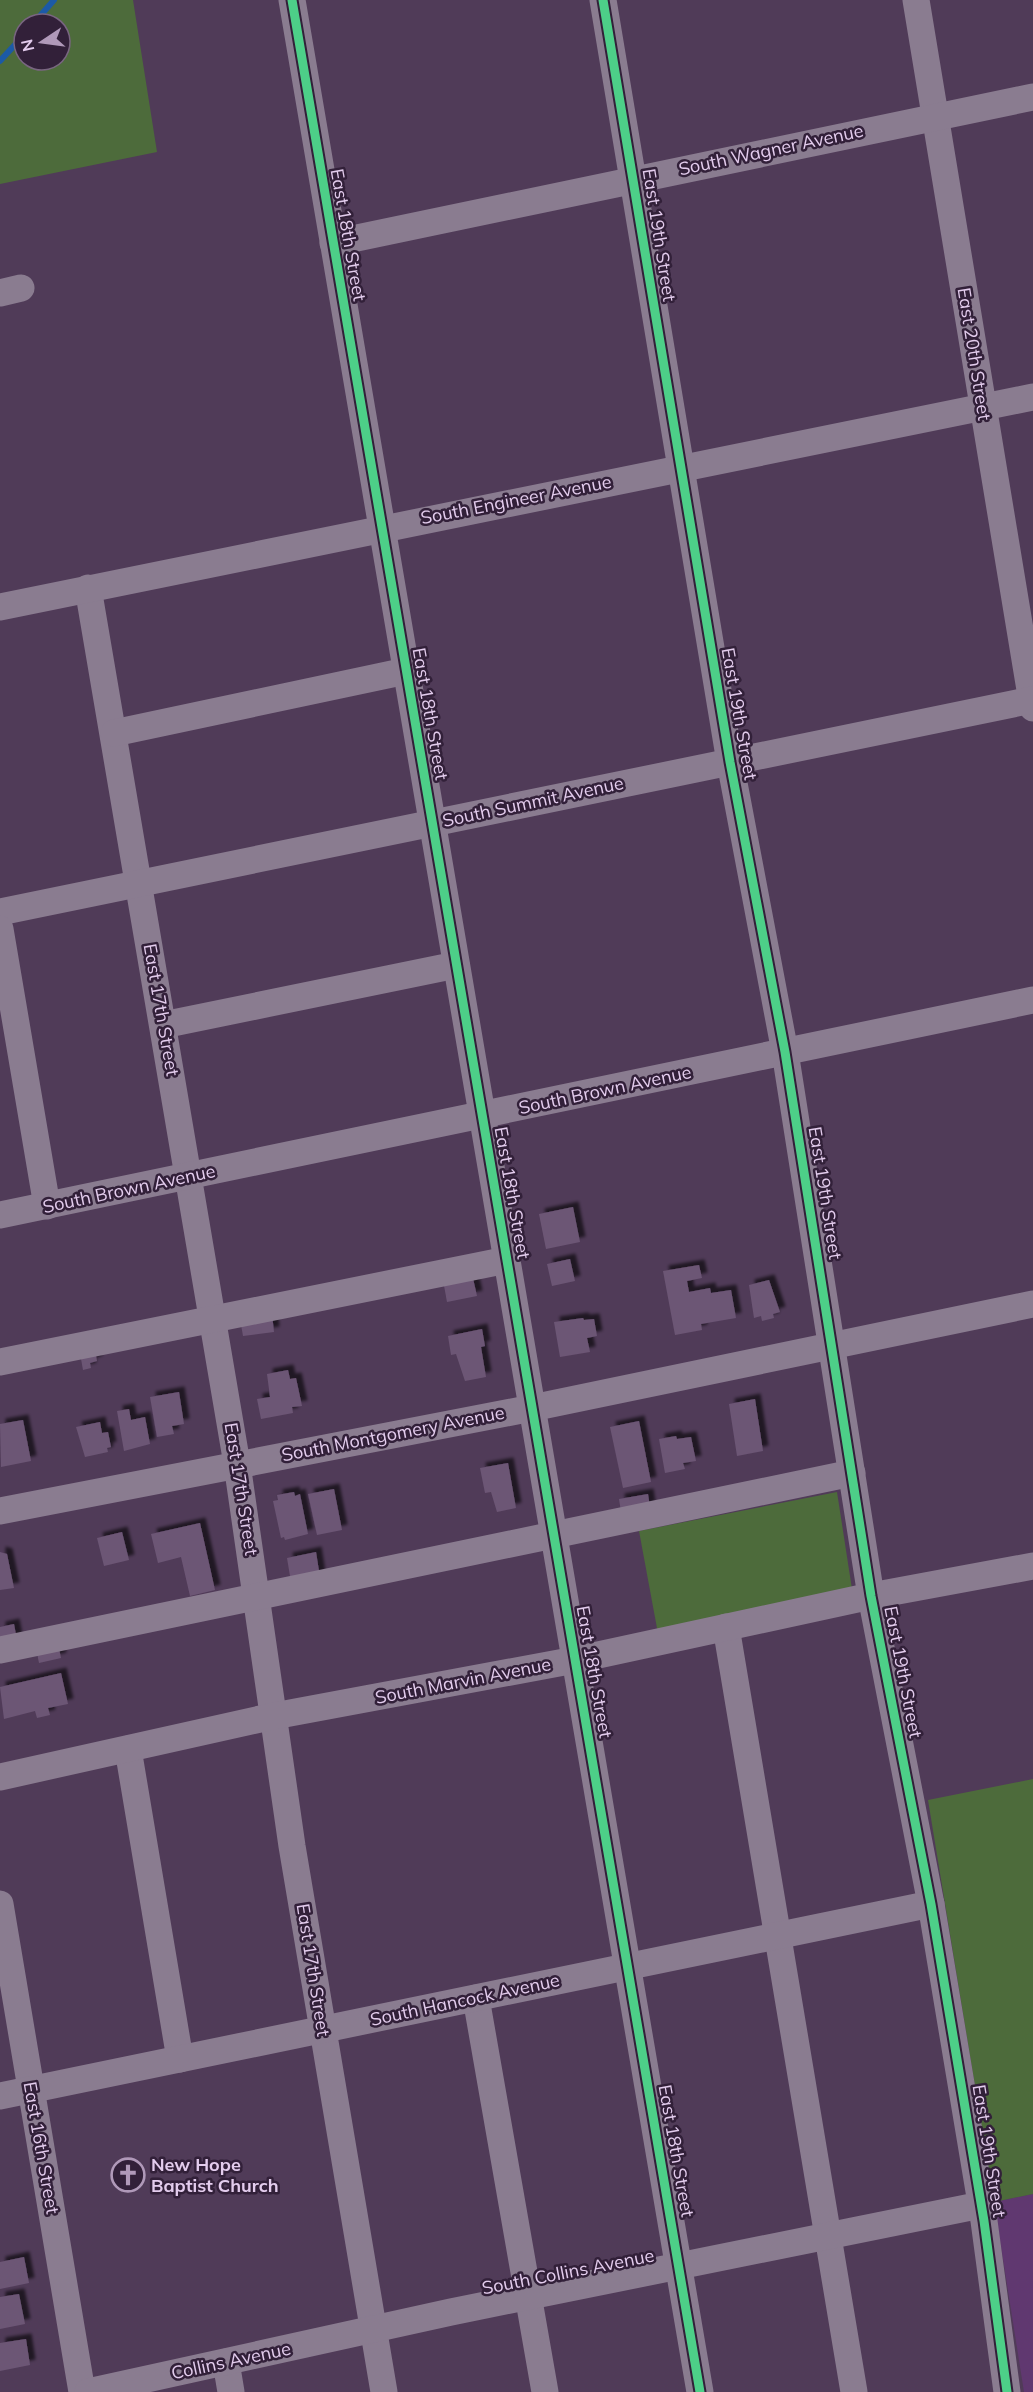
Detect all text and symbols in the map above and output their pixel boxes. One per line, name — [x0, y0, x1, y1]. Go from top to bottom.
north arrow — [12, 12, 72, 72]
text: N — [16, 37, 38, 54]
street label: South Wagner Avenue — [676, 119, 865, 180]
street label: East 18th Street — [326, 167, 371, 303]
street label: East 19th Street — [638, 167, 681, 303]
street label: East 20th Street — [953, 286, 996, 422]
street label: South Engineer Avenue — [419, 470, 613, 529]
street label: East 18th Street — [408, 646, 453, 782]
street label: East 19th Street — [717, 646, 762, 782]
street label: South Summit Avenue — [440, 771, 626, 832]
street label: East 17th Street — [139, 942, 184, 1078]
street label: South Brown Avenue — [517, 1060, 693, 1119]
street label: East 18th Street — [490, 1125, 535, 1261]
street label: East 19th Street — [804, 1125, 847, 1261]
street label: South Brown Avenue — [41, 1159, 217, 1218]
street label: South Montgomery Avenue — [279, 1401, 506, 1466]
street label: East 17th Street — [220, 1421, 263, 1557]
street label: East 18th Street — [572, 1604, 617, 1740]
street label: East 19th Street — [879, 1604, 928, 1740]
street label: South Marvin Avenue — [373, 1652, 553, 1709]
street label: East 17th Street — [292, 1902, 335, 2038]
street label: South Hancock Avenue — [368, 1968, 562, 2031]
street label: East 16th Street — [19, 2080, 64, 2216]
street label: East 18th Street — [654, 2083, 699, 2219]
street label: East 19th Street — [968, 2083, 1011, 2219]
place label: New Hope Baptist Church — [151, 2153, 279, 2197]
church icon: New Hope Baptist Church — [110, 2157, 146, 2193]
street label: South Collins Avenue — [480, 2244, 656, 2300]
street label: Collins Avenue — [169, 2337, 293, 2384]

